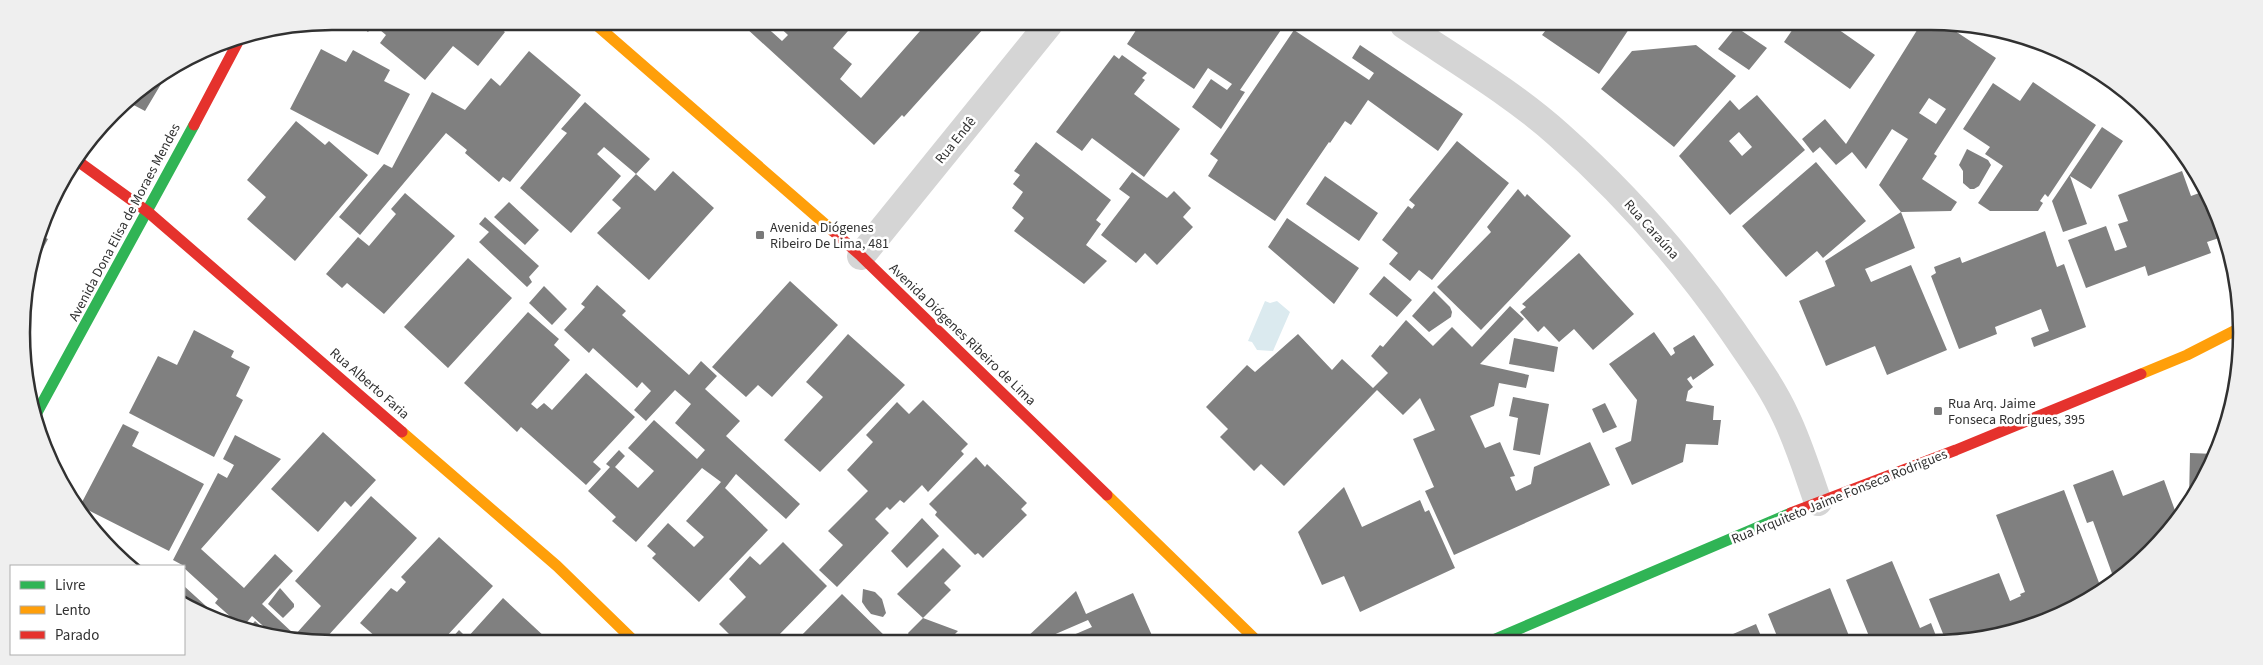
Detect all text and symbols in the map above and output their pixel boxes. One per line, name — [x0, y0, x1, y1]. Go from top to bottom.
street label: Rua Endê — [931, 113, 981, 168]
street label: Avenida Dona Elisa de Moraes Mendes — [64, 120, 186, 325]
street label: Rua Caraúna — [1619, 195, 1684, 264]
place label: Avenida Diógenes Ribeiro De Lima, 481 — [770, 218, 889, 254]
marker: Avenida Diógenes Ribeiro De Lima, 481 — [754, 229, 766, 241]
street label: Avenida Diógenes Ribeiro de Lima — [884, 259, 1040, 410]
street label: Rua Alberto Faria — [325, 343, 414, 424]
place label: Rua Arq. Jaime Fonseca Rodrigues, 395 — [1948, 394, 2085, 430]
marker: Rua Arq. Jaime Fonseca Rodrigues, 395 — [1932, 405, 1944, 417]
street label: Rua Arquiteto Jaime Fonseca Rodrigues — [1728, 444, 1950, 550]
legend — [10, 565, 185, 655]
text: Livre — [55, 575, 85, 596]
text: Lento — [55, 600, 91, 621]
text: Parado — [55, 625, 99, 646]

